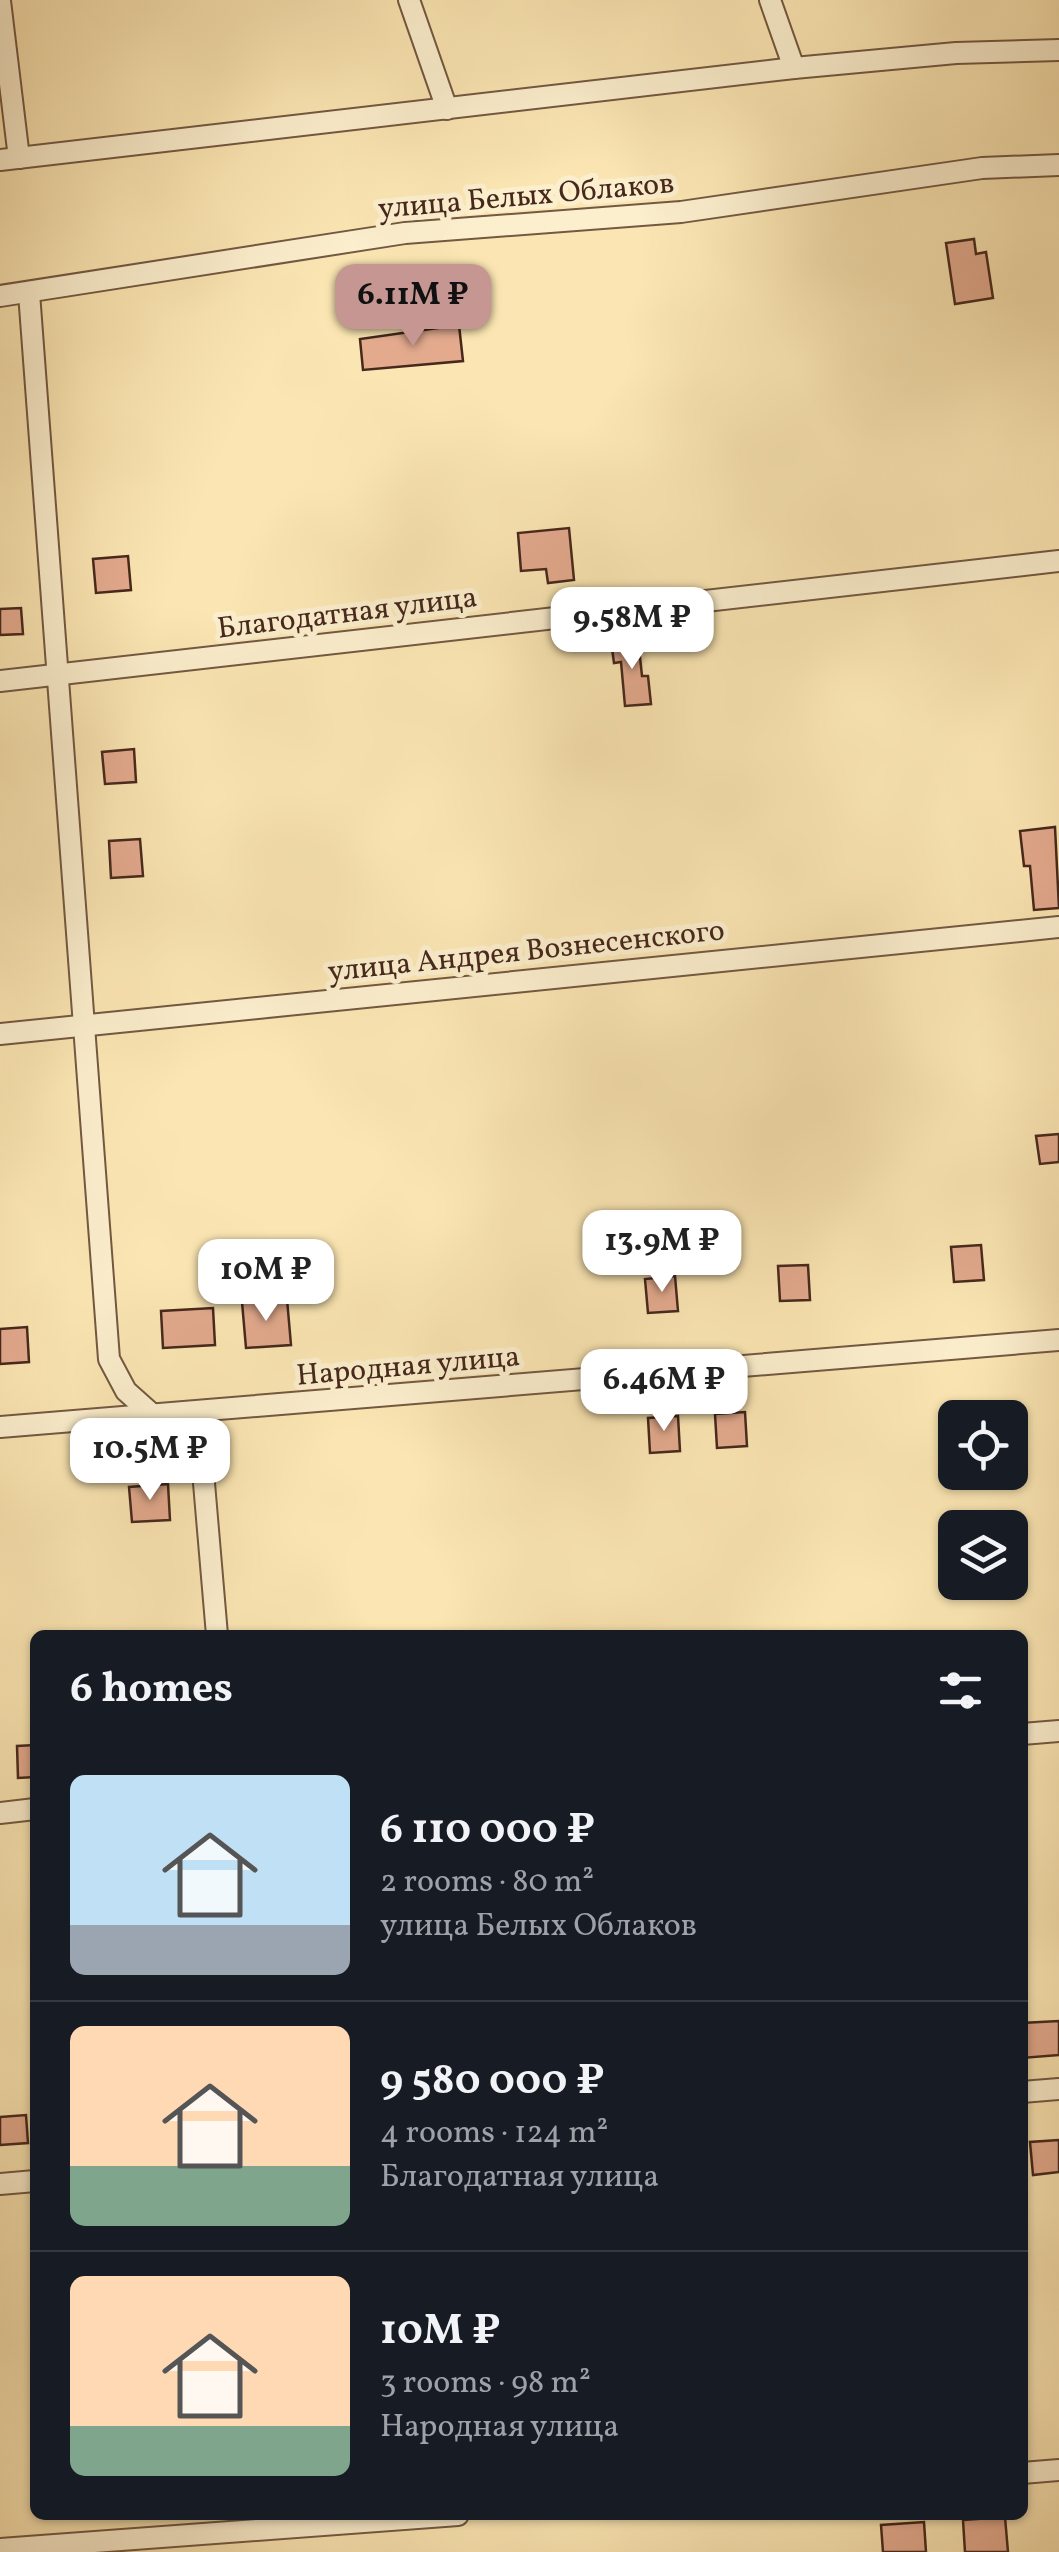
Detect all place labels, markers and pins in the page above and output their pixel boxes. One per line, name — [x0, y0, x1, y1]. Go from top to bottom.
pin: 6.11M ₽ — [321, 264, 505, 349]
pin: 9.58M ₽ — [540, 587, 724, 672]
pin: 13.9M ₽ — [570, 1210, 754, 1295]
pin: 10M ₽ — [196, 1239, 336, 1324]
pin: 6.46M ₽ — [572, 1349, 756, 1434]
pin: 10.5M ₽ — [58, 1418, 242, 1503]

